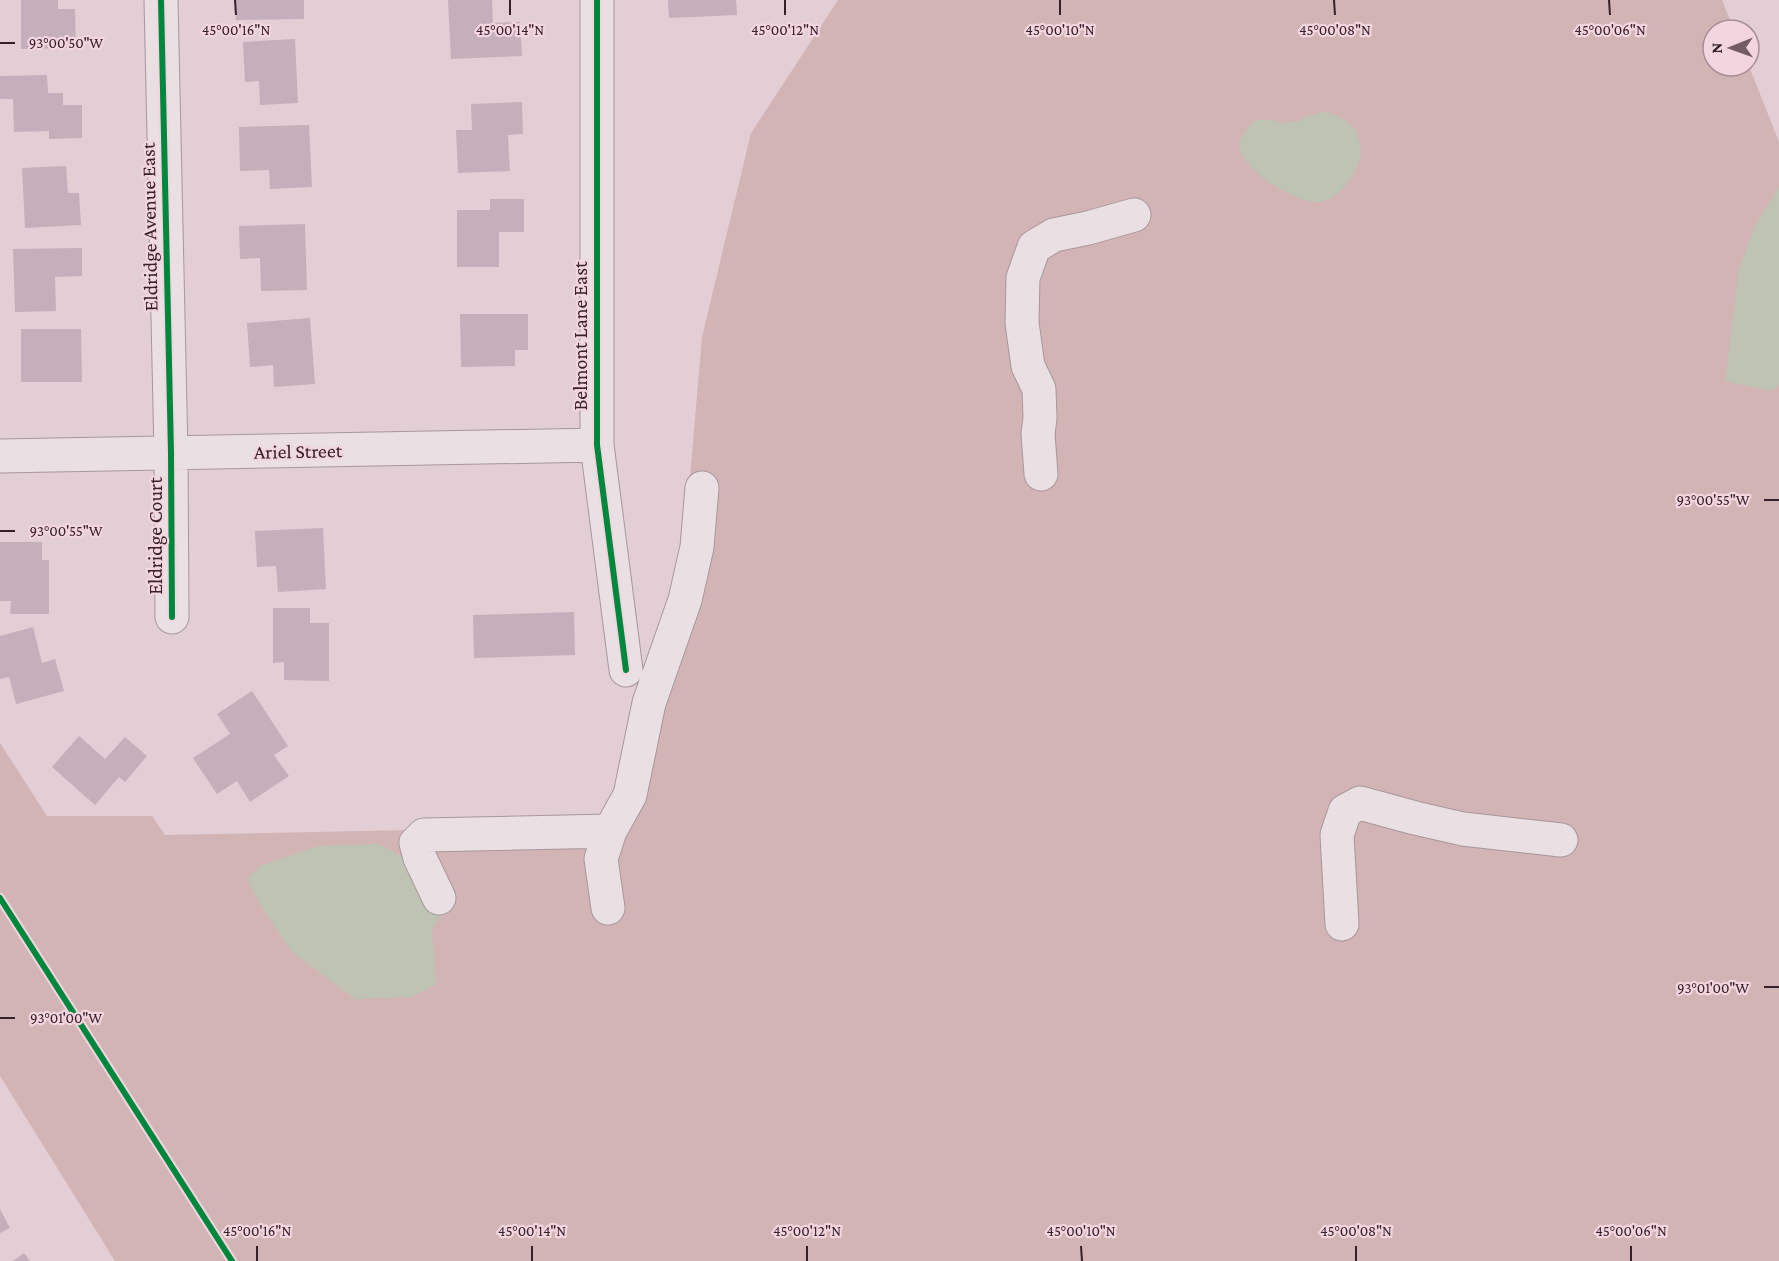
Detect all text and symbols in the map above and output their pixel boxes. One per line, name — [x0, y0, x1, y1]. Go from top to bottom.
north arrow — [1701, 18, 1761, 78]
text: 45°00'16"N — [202, 22, 270, 38]
text: 45°00'14"N — [476, 22, 544, 38]
text: 45°00'12"N — [751, 22, 819, 38]
text: 45°00'10"N — [1025, 22, 1095, 38]
text: 45°00'08"N — [1299, 22, 1371, 38]
text: 45°00'06"N — [1574, 22, 1646, 38]
text: 93°00'50"W — [29, 35, 103, 51]
text: N — [1708, 43, 1725, 54]
street label: Eldridge Avenue East — [137, 142, 162, 312]
street label: Belmont Lane East — [569, 261, 591, 411]
street label: Ariel Street — [254, 439, 343, 463]
street label: Eldridge Court — [144, 477, 167, 595]
text: 93°00'55"W — [1677, 492, 1750, 508]
text: 93°00'55"W — [30, 523, 103, 539]
text: 93°01'00"W — [1677, 980, 1749, 996]
text: 93°01'00"W — [30, 1010, 102, 1026]
text: 45°00'16"N — [223, 1223, 291, 1239]
text: 45°00'14"N — [498, 1223, 566, 1239]
text: 45°00'12"N — [773, 1223, 841, 1239]
text: 45°00'10"N — [1046, 1223, 1116, 1239]
text: 45°00'08"N — [1320, 1223, 1392, 1239]
text: 45°00'06"N — [1595, 1223, 1667, 1239]

